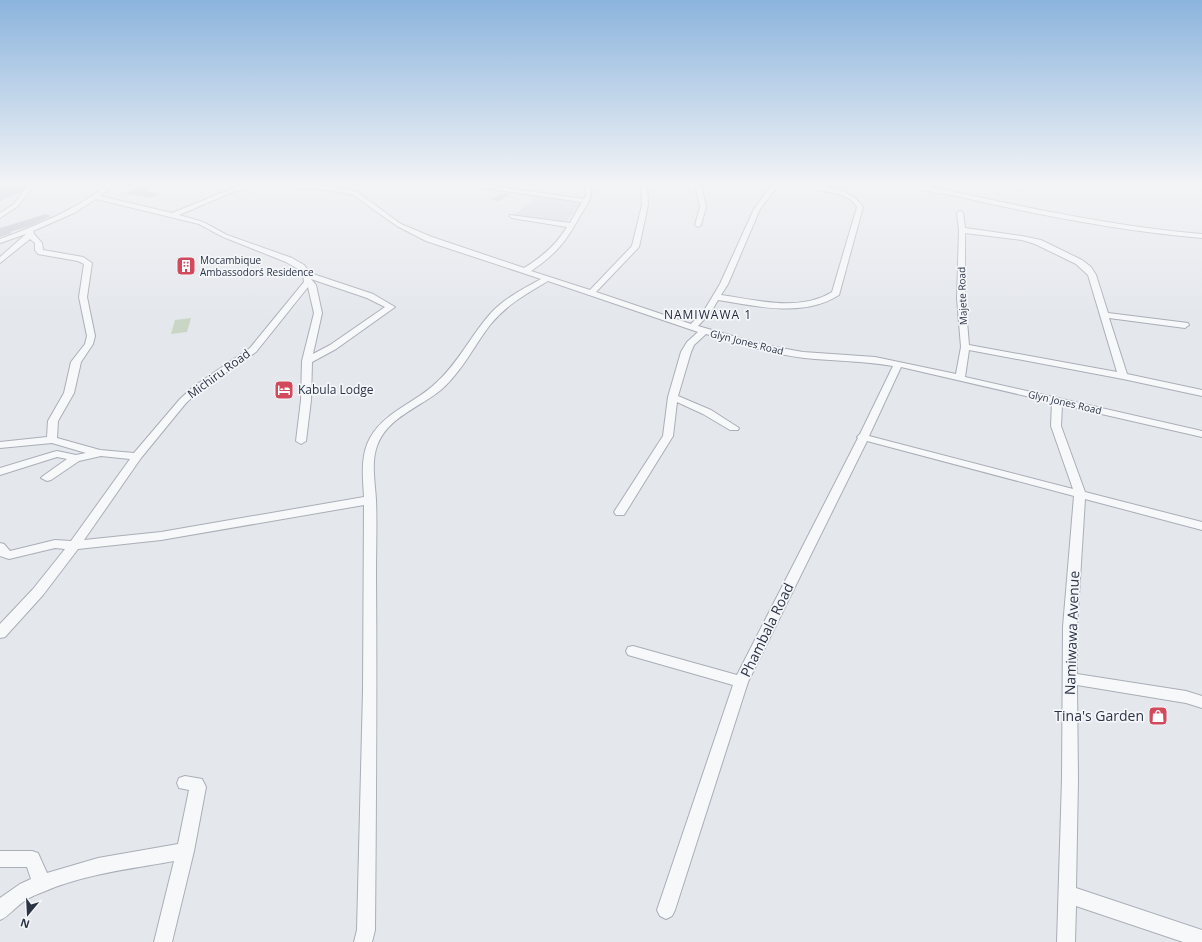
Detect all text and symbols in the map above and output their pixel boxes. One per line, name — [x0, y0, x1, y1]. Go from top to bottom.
place label: Mocambique Ambassodorś Residence — [200, 253, 314, 279]
building icon: Mocambique Ambassodorś Residence — [175, 255, 197, 277]
street label: Majete Road — [954, 267, 970, 325]
district label: NAMIWAWA 1 — [664, 306, 752, 323]
street label: Glyn Jones Road — [709, 326, 785, 358]
street label: Michiru Road — [184, 345, 254, 402]
hotel icon: Kabula Lodge — [273, 379, 295, 401]
place label: Kabula Lodge — [298, 381, 374, 398]
street label: Glyn Jones Road — [1027, 387, 1103, 417]
street label: Namiwawa Avenue — [1060, 570, 1083, 696]
street label: Phambala Road — [736, 580, 798, 680]
shop icon: Tina's Garden — [1147, 705, 1169, 727]
place label: Tina's Garden — [1054, 706, 1144, 725]
north arrow — [8, 894, 48, 934]
text: N — [18, 915, 31, 933]

